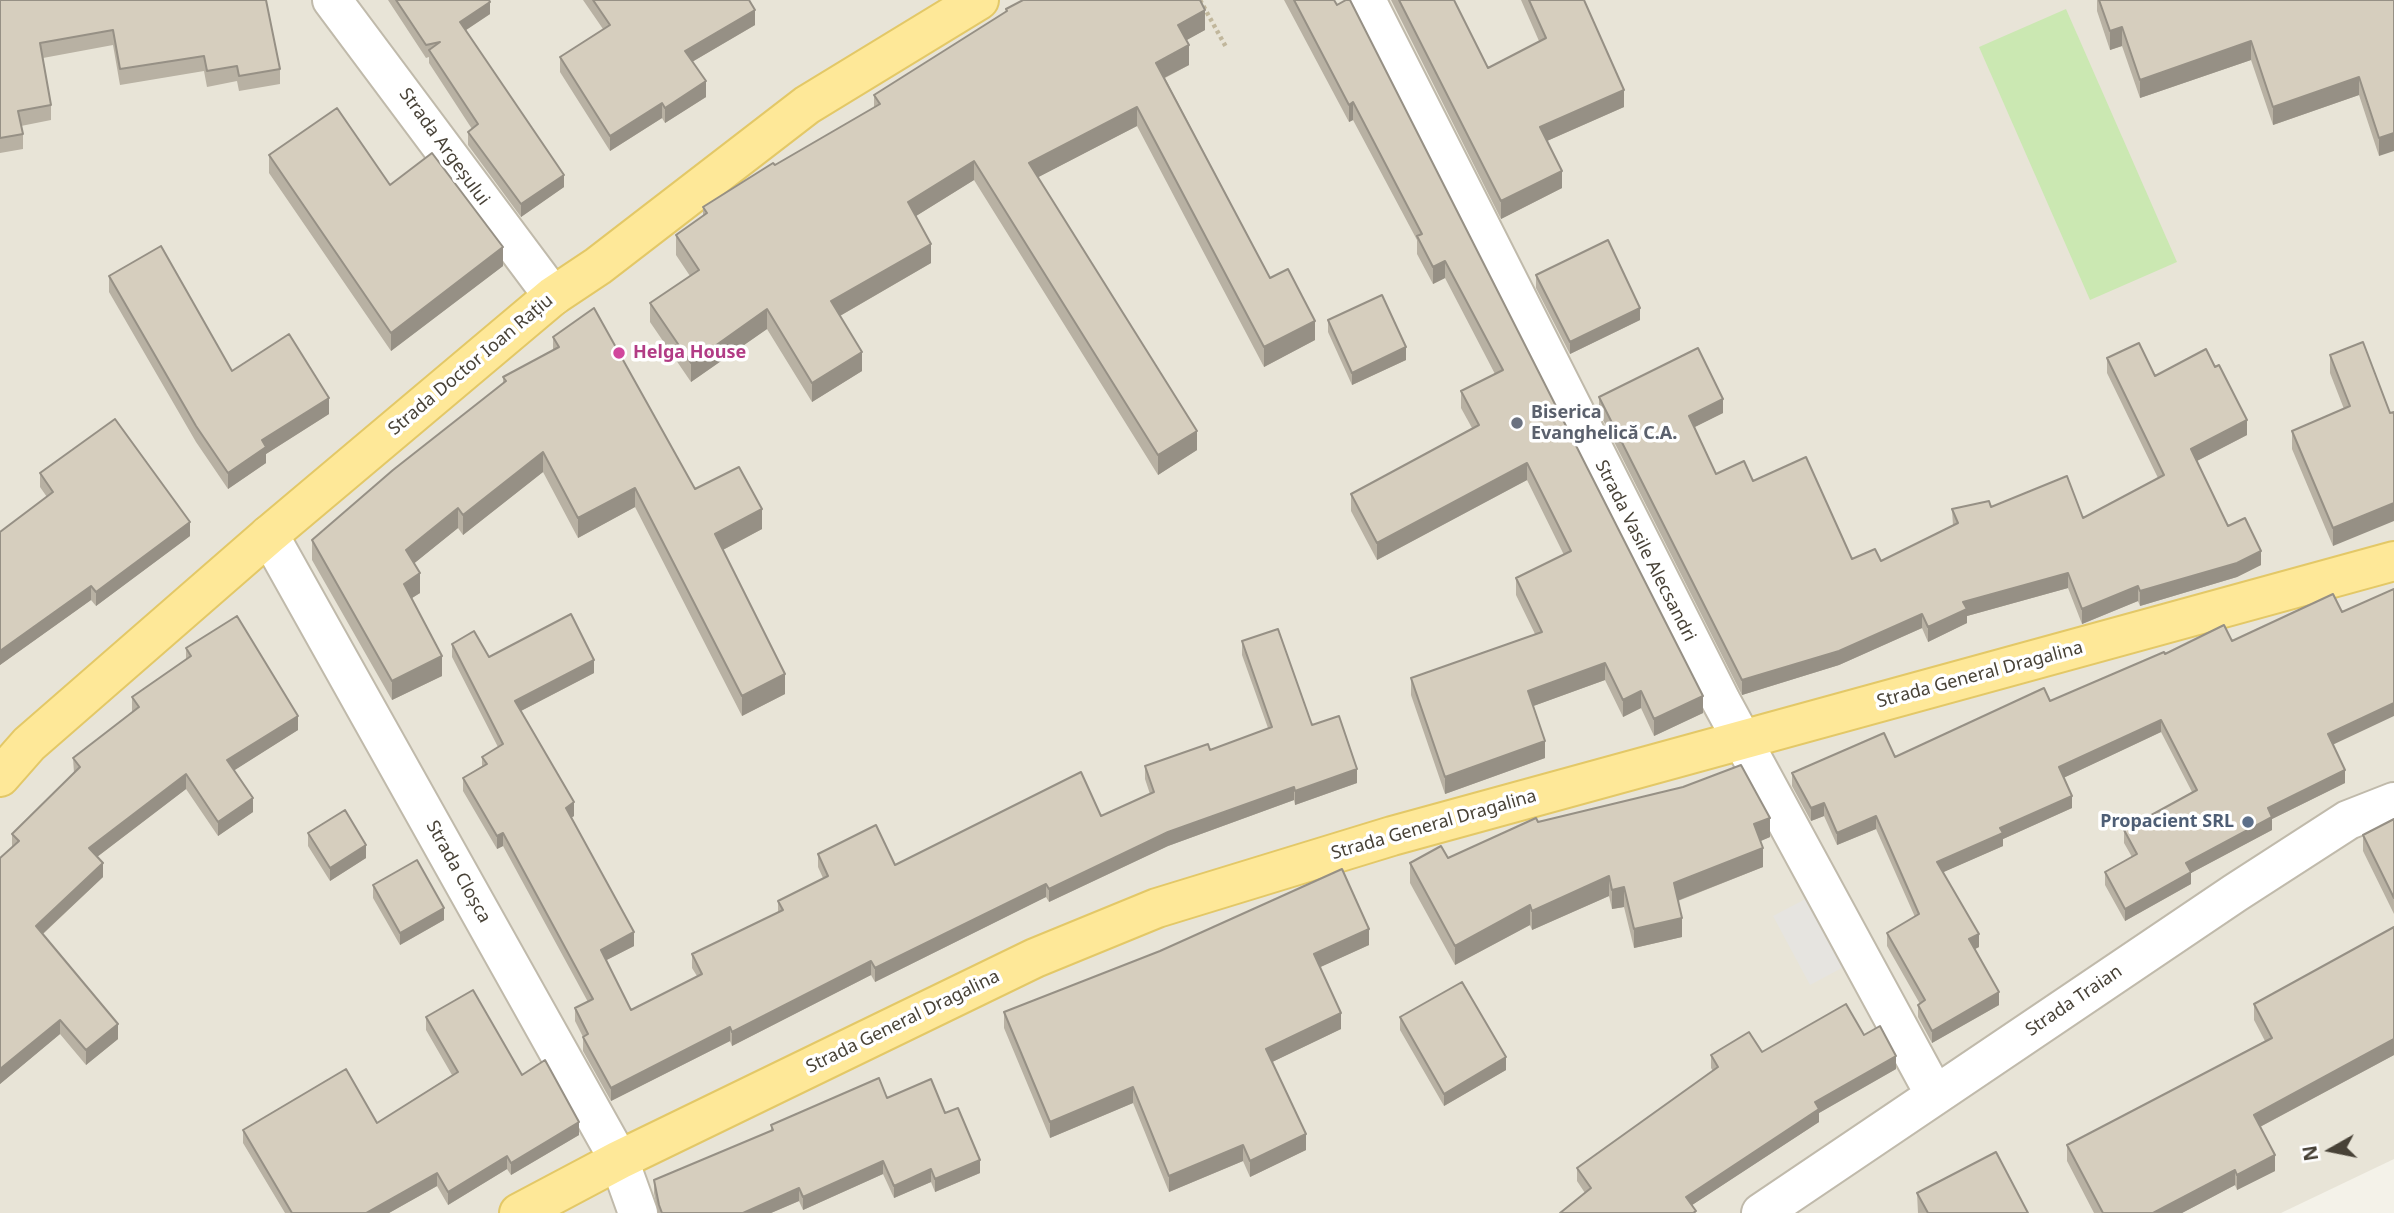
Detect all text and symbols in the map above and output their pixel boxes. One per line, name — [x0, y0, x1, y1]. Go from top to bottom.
street label: Strada Argeșului — [394, 84, 494, 210]
street label: Strada Doctor Ioan Rațiu — [384, 290, 558, 440]
place label: Helga House — [633, 342, 746, 364]
marker: Helga House — [611, 345, 627, 361]
place label: Biserica Evanghelică C.A. — [1531, 402, 1677, 444]
marker: Biserica Evanghelică C.A. — [1509, 415, 1525, 431]
street label: Strada Vasile Alecsandri — [1590, 457, 1700, 645]
street label: Strada General Dragalina — [1875, 637, 2085, 713]
street label: Strada General Dragalina — [1329, 785, 1539, 865]
place label: Propacient SRL — [2100, 811, 2234, 833]
marker: Propacient SRL — [2240, 814, 2256, 830]
street label: Strada Cloșca — [421, 817, 495, 927]
street label: Strada Traian — [2022, 961, 2126, 1041]
street label: Strada General Dragalina — [803, 966, 1003, 1078]
north arrow — [2296, 1115, 2366, 1185]
text: N — [2296, 1144, 2324, 1163]

